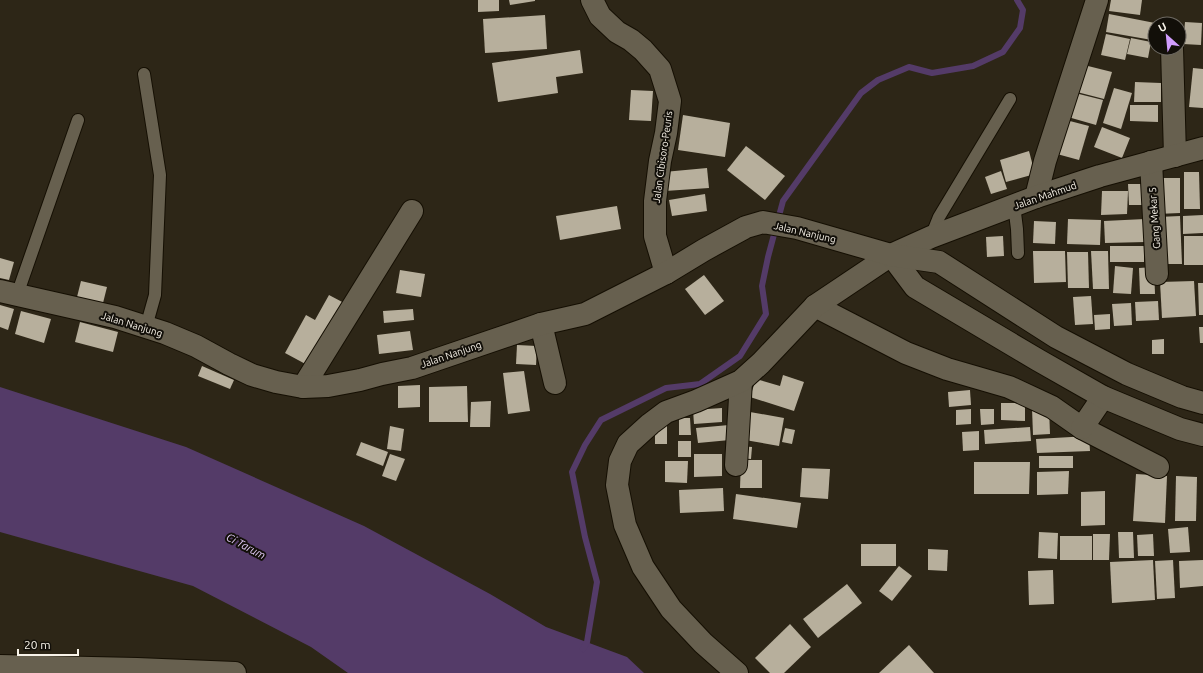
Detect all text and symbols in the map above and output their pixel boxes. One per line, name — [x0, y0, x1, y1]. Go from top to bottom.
north arrow — [1147, 16, 1187, 56]
text: U — [1156, 20, 1169, 34]
street label: Jalan Cibisoro-Peuris — [651, 110, 674, 204]
street label: Jalan Mahmud — [1012, 180, 1078, 211]
street label: Gang Mekar 5 — [1147, 187, 1162, 249]
street label: Jalan Nanjung — [773, 220, 837, 245]
street label: Jalan Nanjung — [100, 310, 164, 339]
street label: Jalan Nanjung — [419, 339, 483, 370]
water label: Ci Tarum — [224, 531, 268, 561]
scale bar — [18, 631, 78, 657]
text: 20 m — [24, 638, 51, 651]

